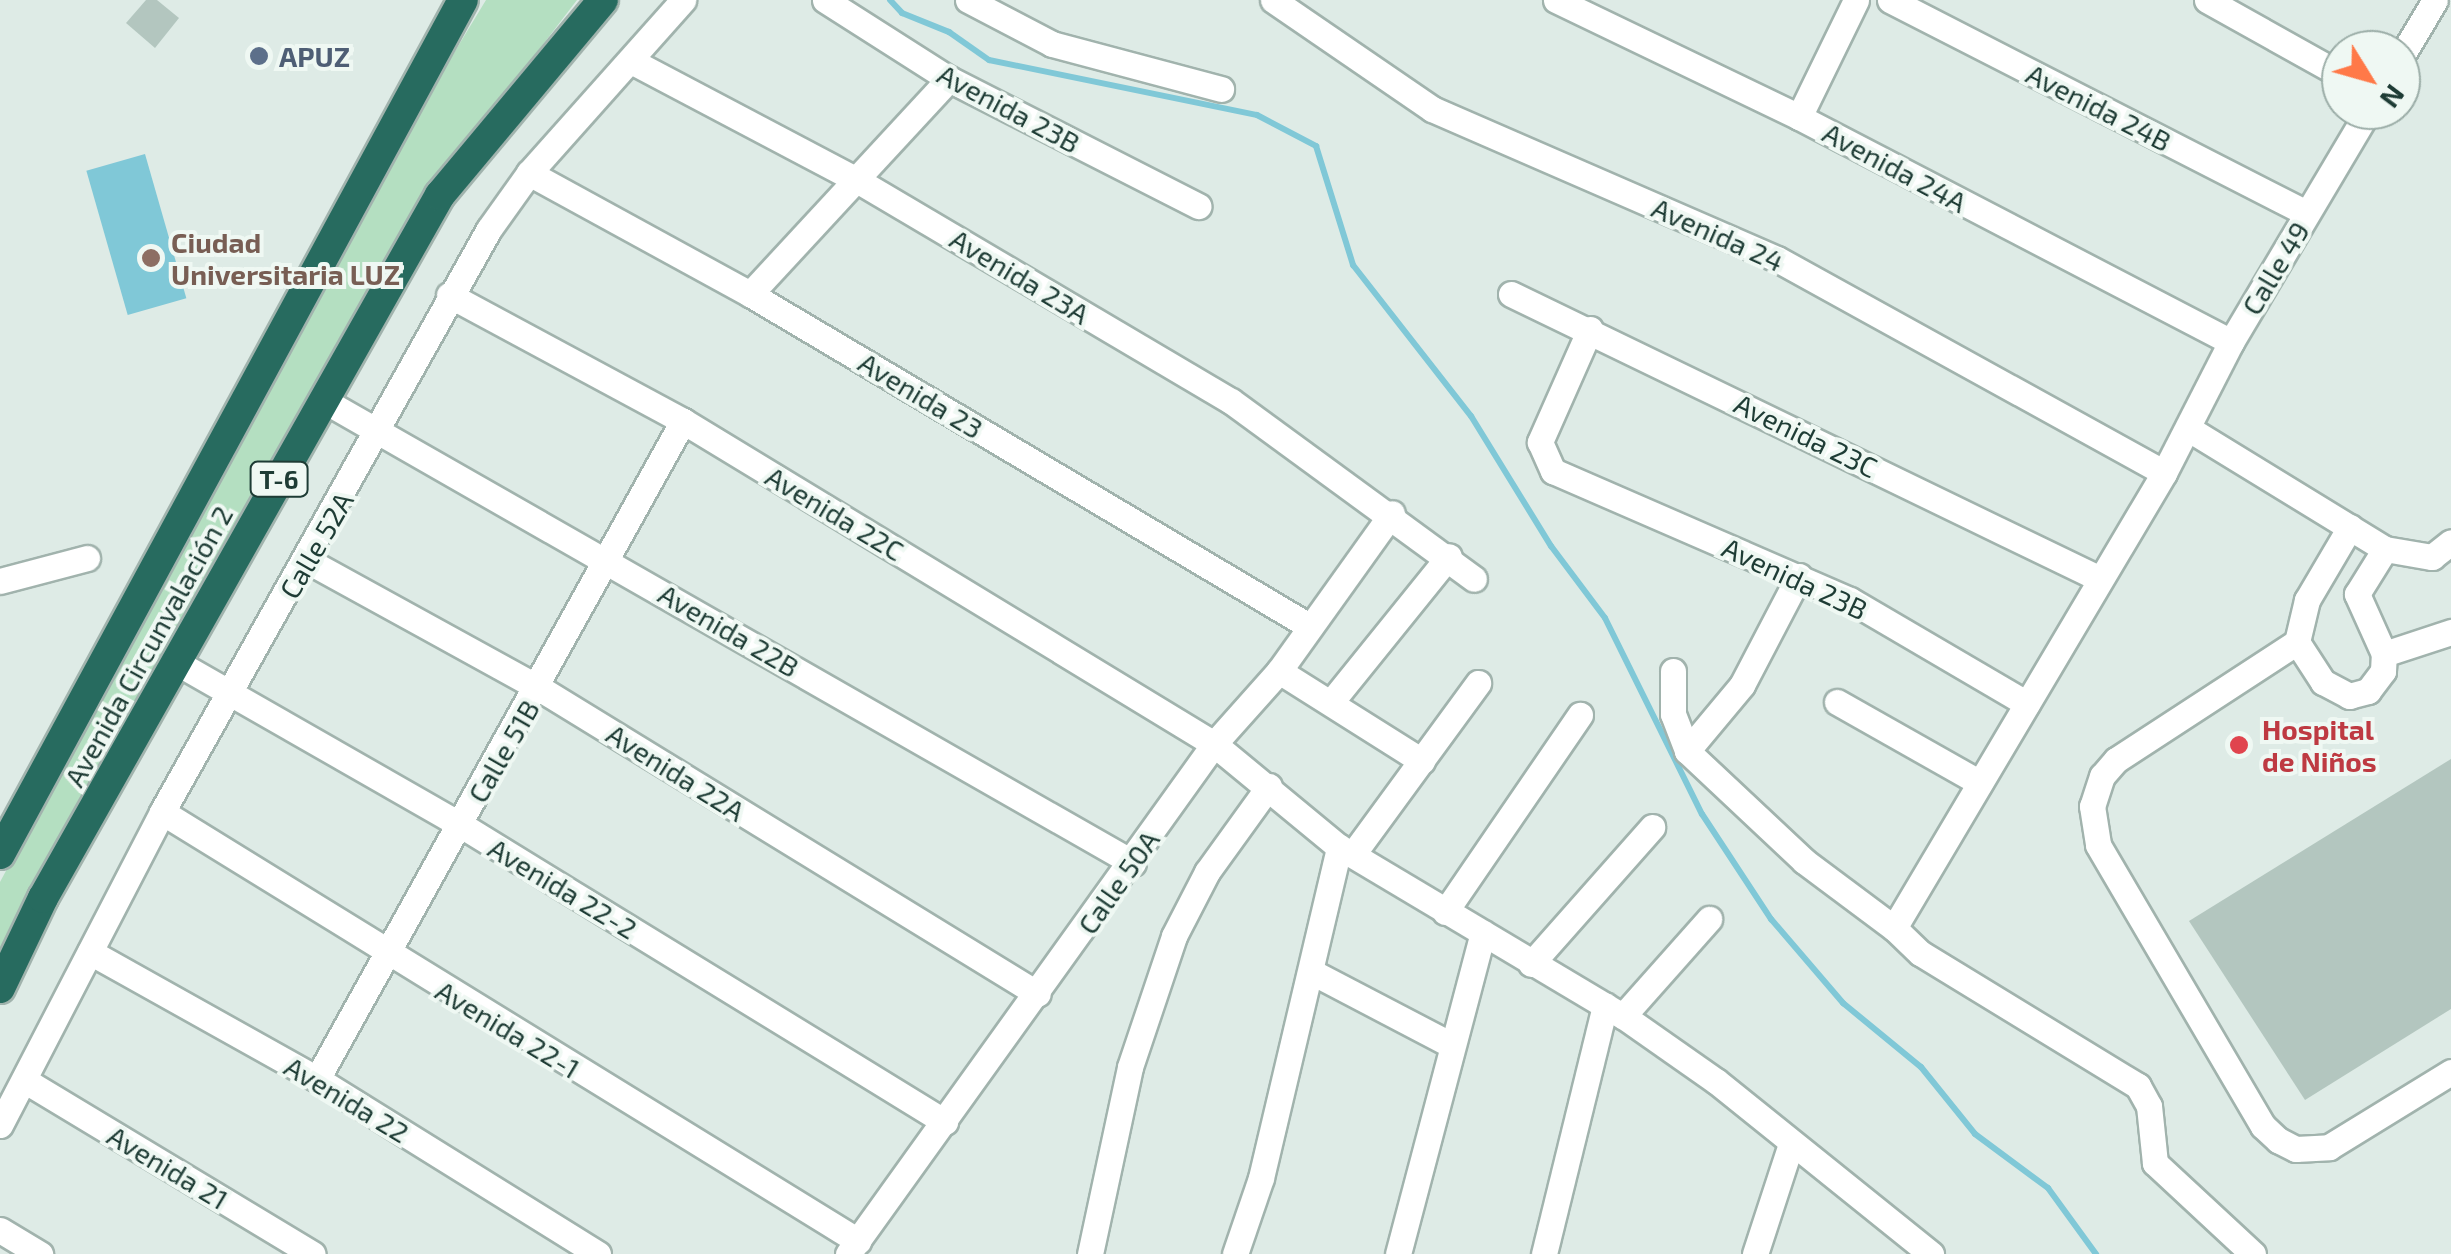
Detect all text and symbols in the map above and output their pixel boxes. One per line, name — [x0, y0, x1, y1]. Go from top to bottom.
north arrow — [2321, 30, 2421, 130]
place label: APUZ — [279, 39, 350, 73]
marker: APUZ — [248, 45, 270, 67]
street label: Avenida 24B — [2021, 56, 2177, 158]
street label: Avenida 23B — [932, 57, 1086, 159]
text: N — [2374, 79, 2413, 115]
street label: Avenida 24A — [1817, 115, 1973, 219]
street label: Avenida 24 — [1647, 190, 1789, 278]
street label: Calle 49 — [2234, 215, 2316, 321]
street label: Avenida 23A — [944, 221, 1096, 331]
place label: Ciudad Universitaria LUZ — [171, 225, 400, 291]
marker: Ciudad Universitaria LUZ — [140, 247, 162, 269]
street label: Avenida 23 — [853, 345, 989, 445]
street label: Avenida 23C — [1729, 386, 1883, 484]
road number: T-6 — [249, 459, 309, 499]
street label: Avenida 22C — [760, 459, 910, 567]
street label: Calle 52A — [272, 486, 360, 604]
street label: Avenida Circunvalación 2 — [57, 500, 239, 792]
street label: Avenida 23B — [1717, 530, 1873, 626]
street label: Avenida 22B — [653, 576, 805, 684]
street label: Calle 51B — [460, 694, 546, 808]
place label: Hospital de Niños — [2262, 712, 2377, 778]
street label: Avenida 22A — [601, 716, 751, 828]
marker: Hospital de Niños — [2226, 732, 2252, 758]
street label: Calle 50A — [1070, 824, 1166, 940]
street label: Avenida 22-2 — [483, 831, 643, 945]
street label: Avenida 22-1 — [430, 973, 586, 1085]
street label: Avenida 22 — [279, 1049, 415, 1149]
street label: Avenida 21 — [102, 1118, 234, 1216]

